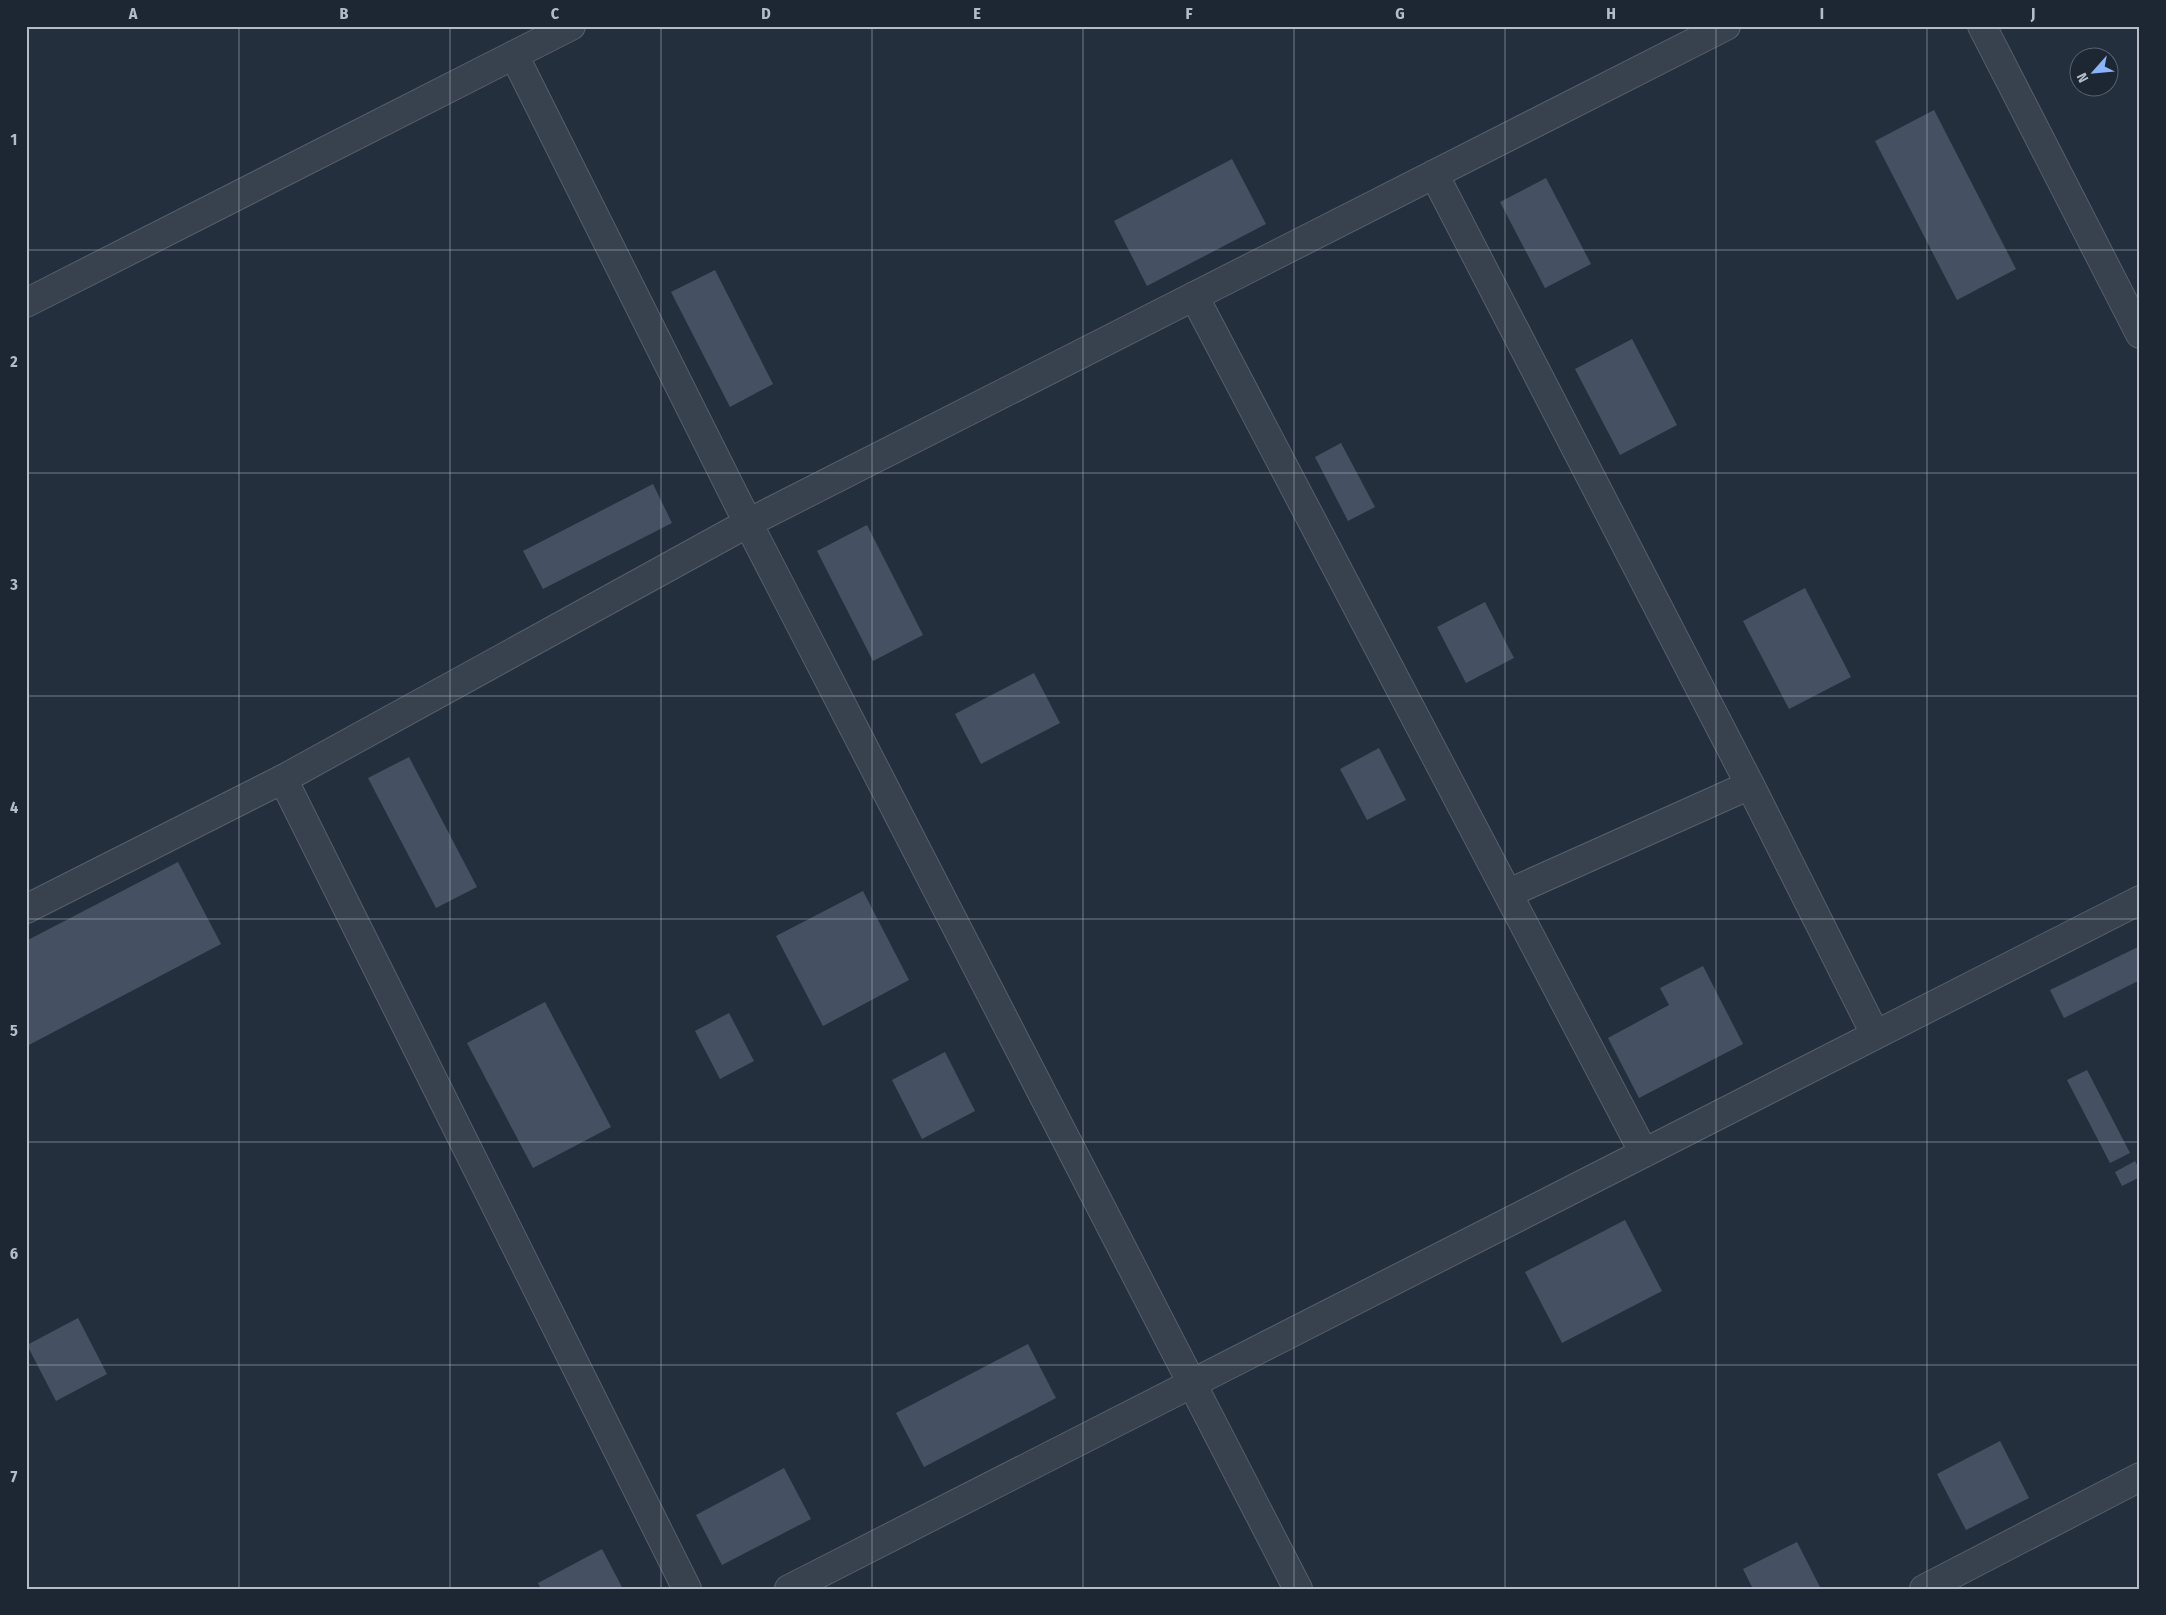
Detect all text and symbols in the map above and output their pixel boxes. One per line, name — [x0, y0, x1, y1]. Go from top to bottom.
text: A — [128, 4, 138, 23]
text: B — [340, 4, 349, 23]
text: C — [551, 4, 560, 23]
text: D — [761, 4, 771, 23]
text: E — [973, 4, 981, 23]
text: F — [1185, 4, 1193, 23]
text: G — [1395, 4, 1405, 23]
text: H — [1606, 4, 1616, 23]
text: I — [1820, 4, 1824, 23]
text: J — [2030, 4, 2035, 23]
north arrow — [2068, 48, 2118, 98]
text: N — [2073, 70, 2092, 85]
text: 1 — [11, 130, 17, 149]
text: 2 — [9, 352, 18, 371]
text: 3 — [9, 575, 18, 594]
text: 4 — [10, 798, 18, 817]
text: 5 — [10, 1021, 18, 1040]
text: 6 — [10, 1244, 18, 1263]
text: 7 — [11, 1467, 18, 1486]

